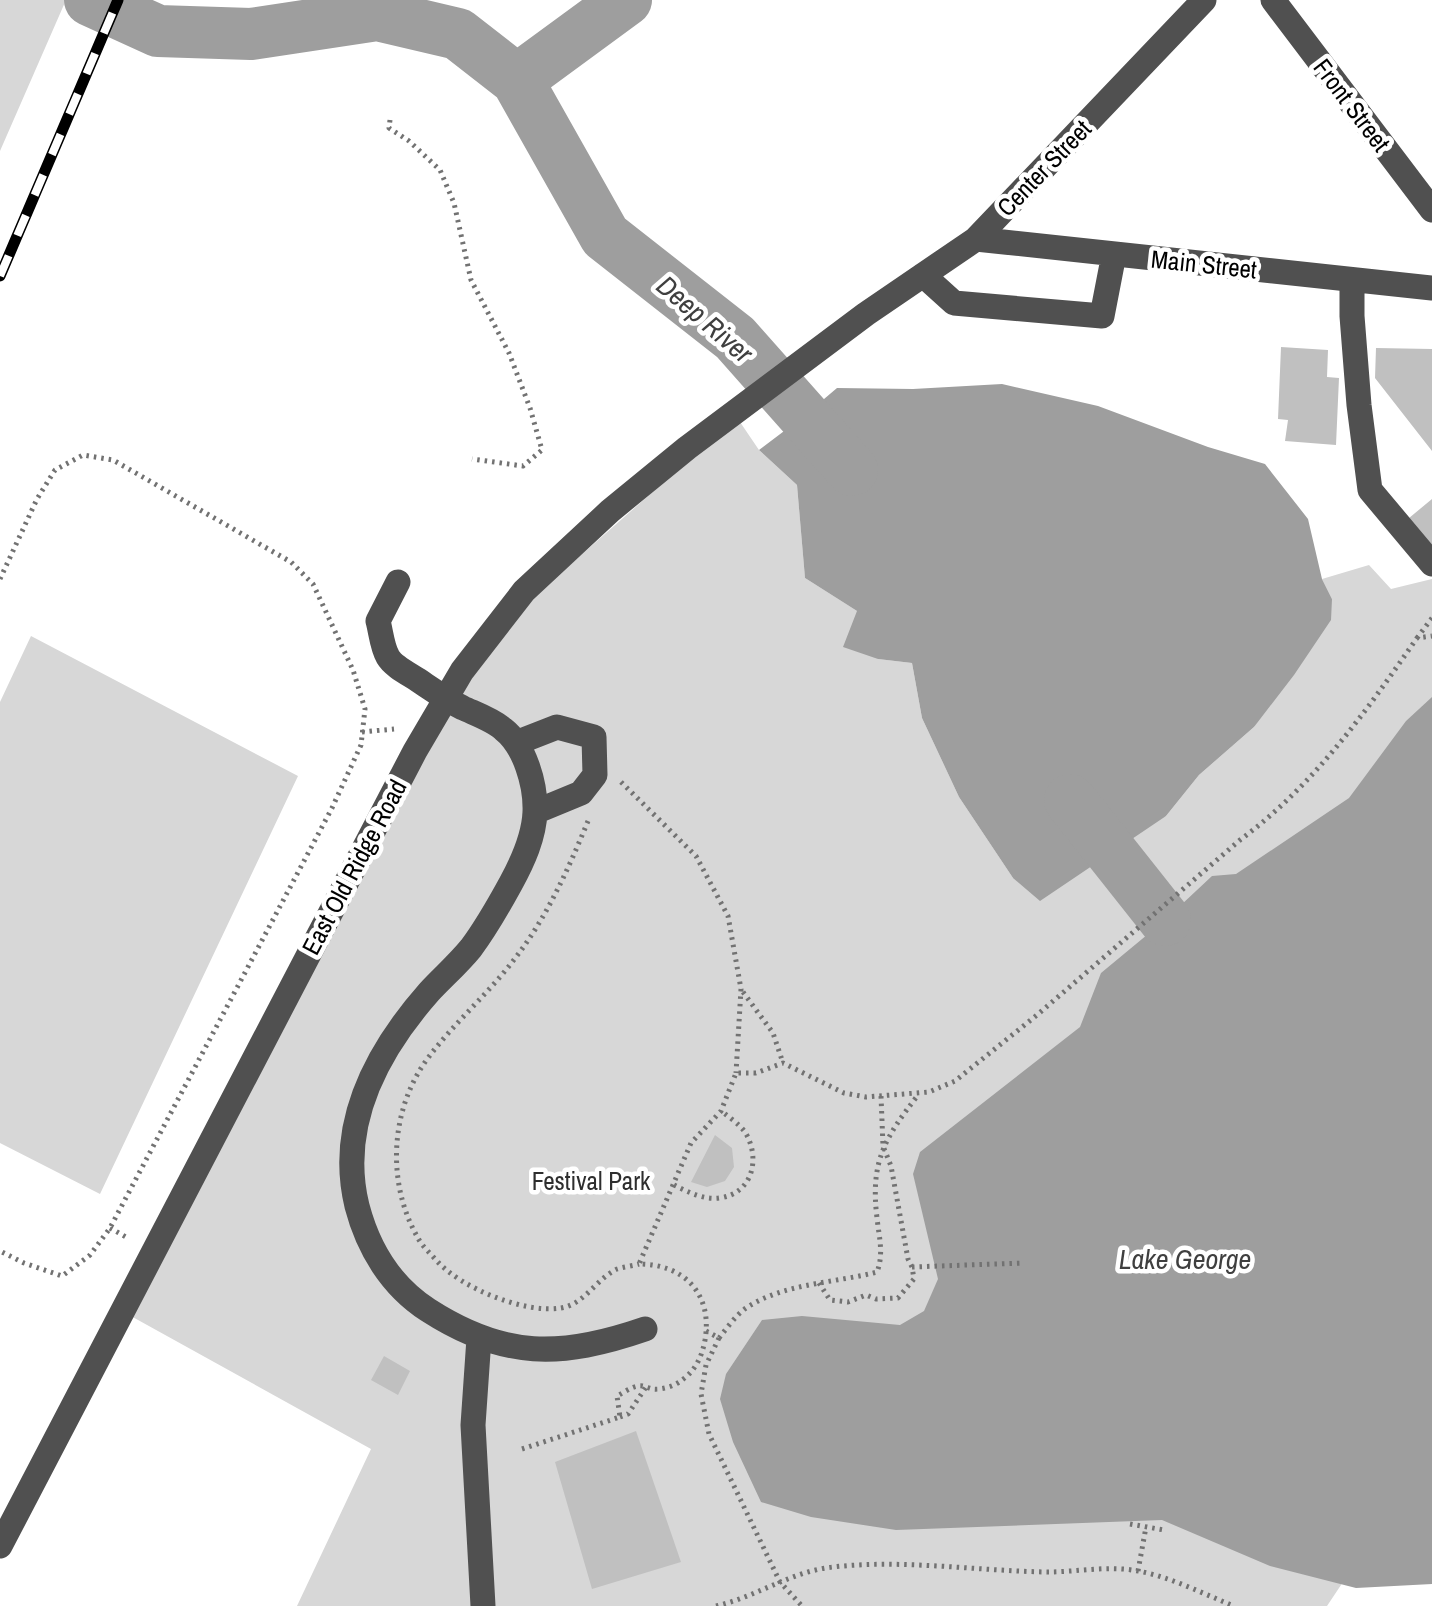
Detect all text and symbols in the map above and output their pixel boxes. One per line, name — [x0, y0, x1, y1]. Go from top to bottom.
street label: Front Street — [1306, 52, 1398, 159]
street label: Center Street — [989, 112, 1099, 224]
street label: Main Street — [1150, 242, 1259, 286]
water label: Deep River — [649, 267, 762, 372]
street label: East Old Ridge Road — [294, 773, 414, 961]
park label: Festival Park — [532, 1164, 651, 1198]
water label: Lake George — [1119, 1240, 1251, 1278]

